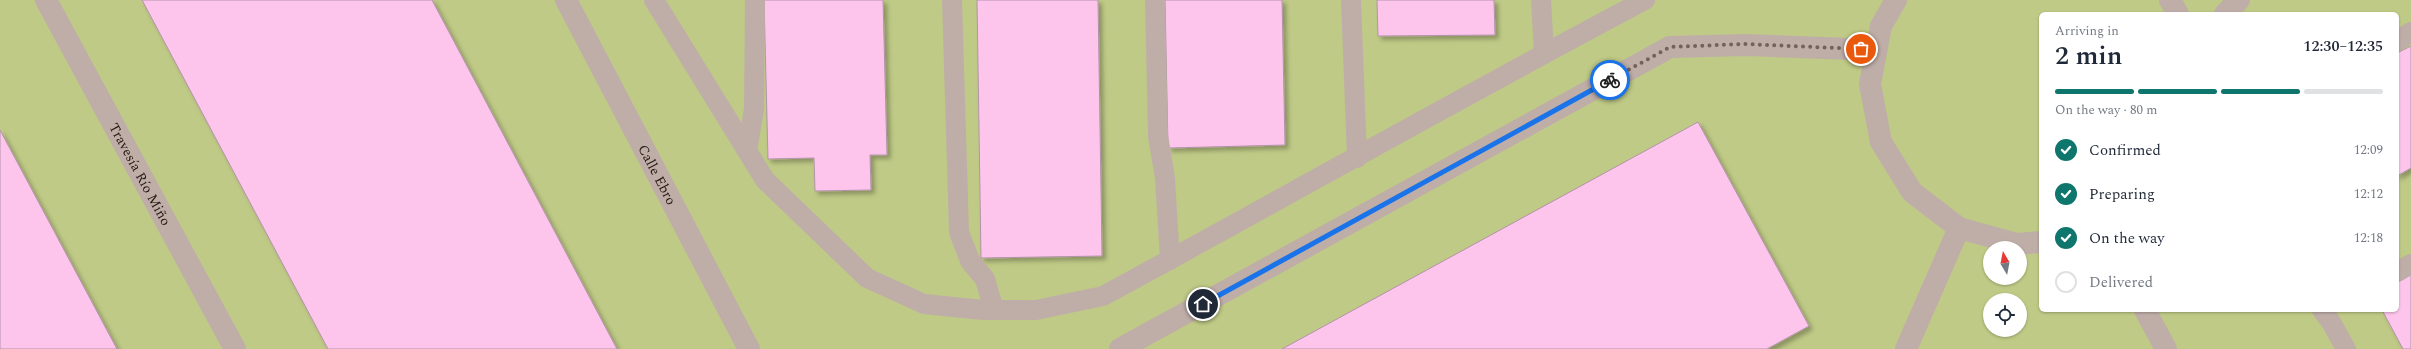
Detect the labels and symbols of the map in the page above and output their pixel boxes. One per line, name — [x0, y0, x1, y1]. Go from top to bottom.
pin — [1844, 32, 1878, 66]
courier — [1590, 60, 1630, 100]
street label: Travesía Río Miño — [103, 119, 176, 230]
street label: Calle Ebro — [633, 141, 682, 209]
north arrow — [1983, 241, 2027, 285]
pin — [1186, 287, 1220, 321]

